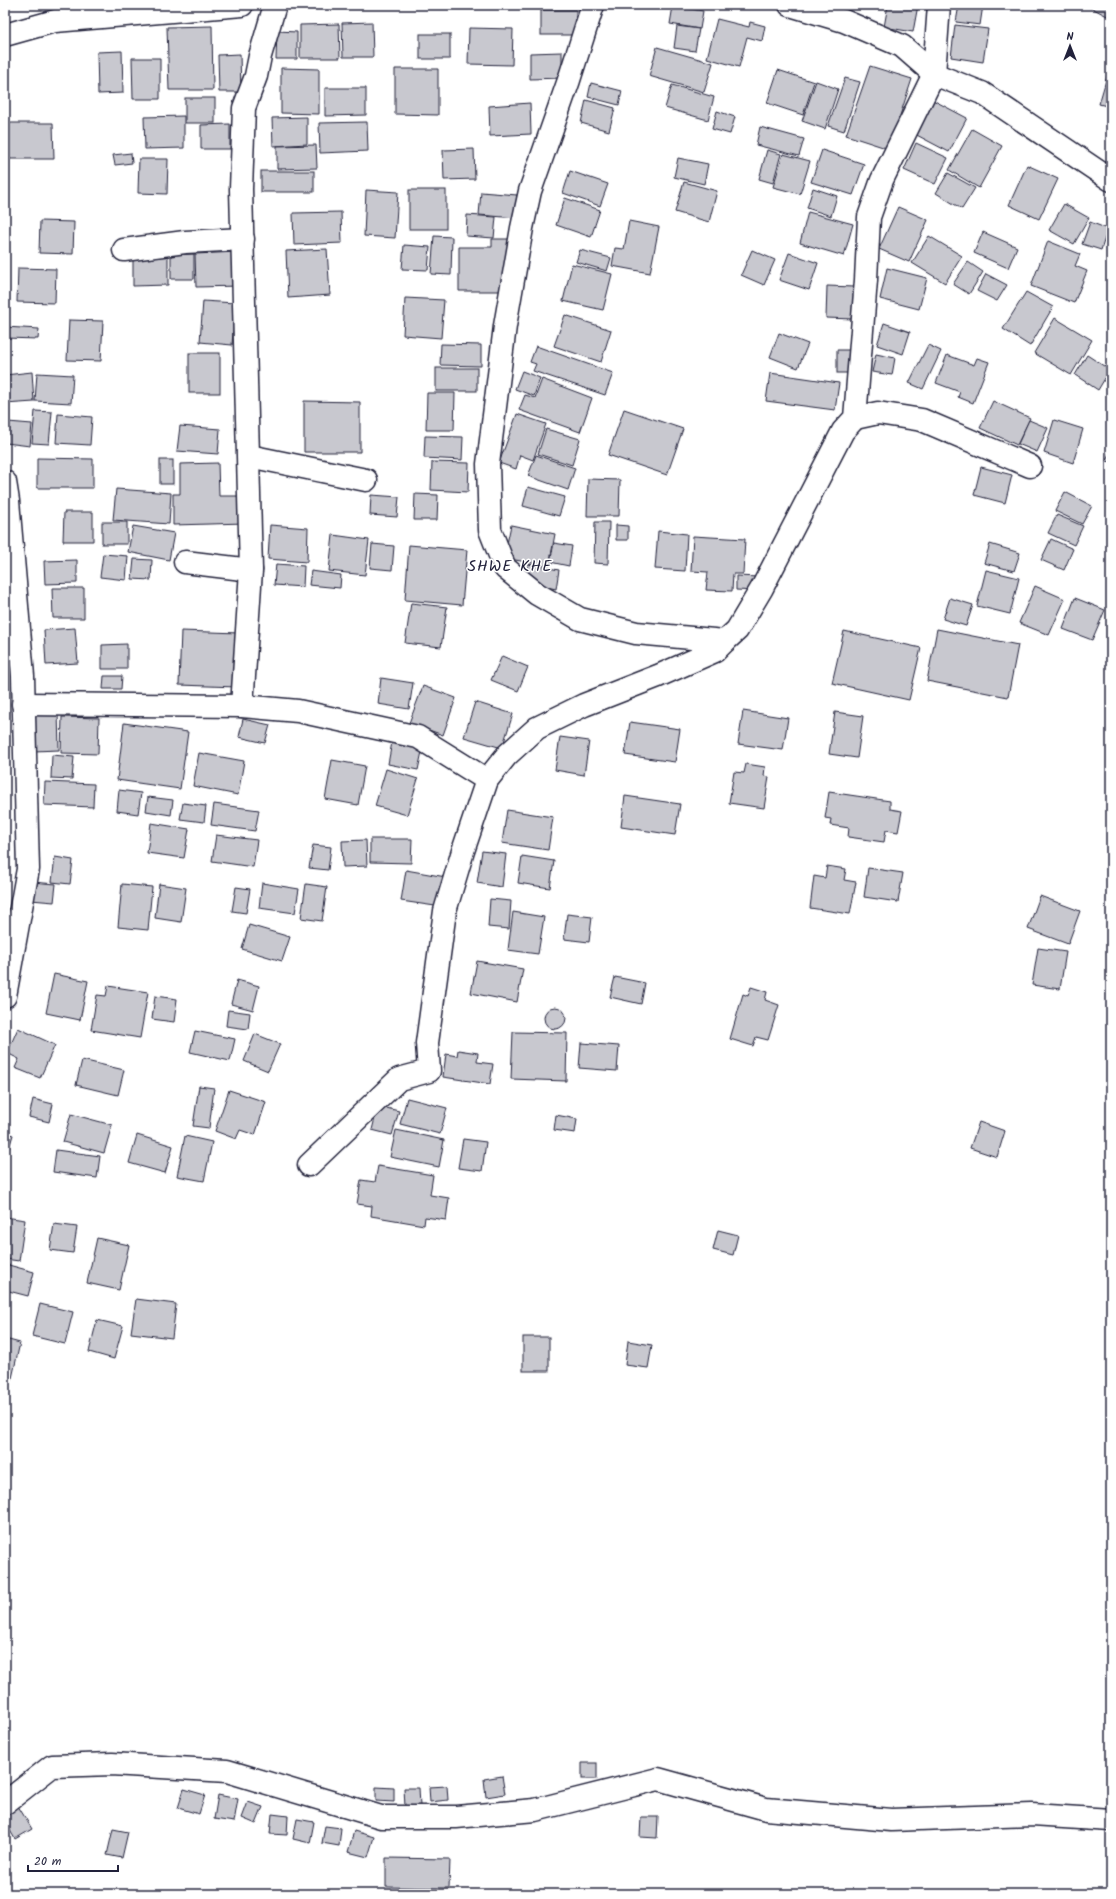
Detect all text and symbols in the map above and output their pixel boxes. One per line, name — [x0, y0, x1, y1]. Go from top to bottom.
north arrow — [1050, 26, 1090, 66]
text: N — [1067, 28, 1074, 46]
district label: SHWE KHE — [467, 554, 553, 579]
scale bar — [28, 1847, 118, 1873]
text: 20 m — [34, 1852, 62, 1871]

